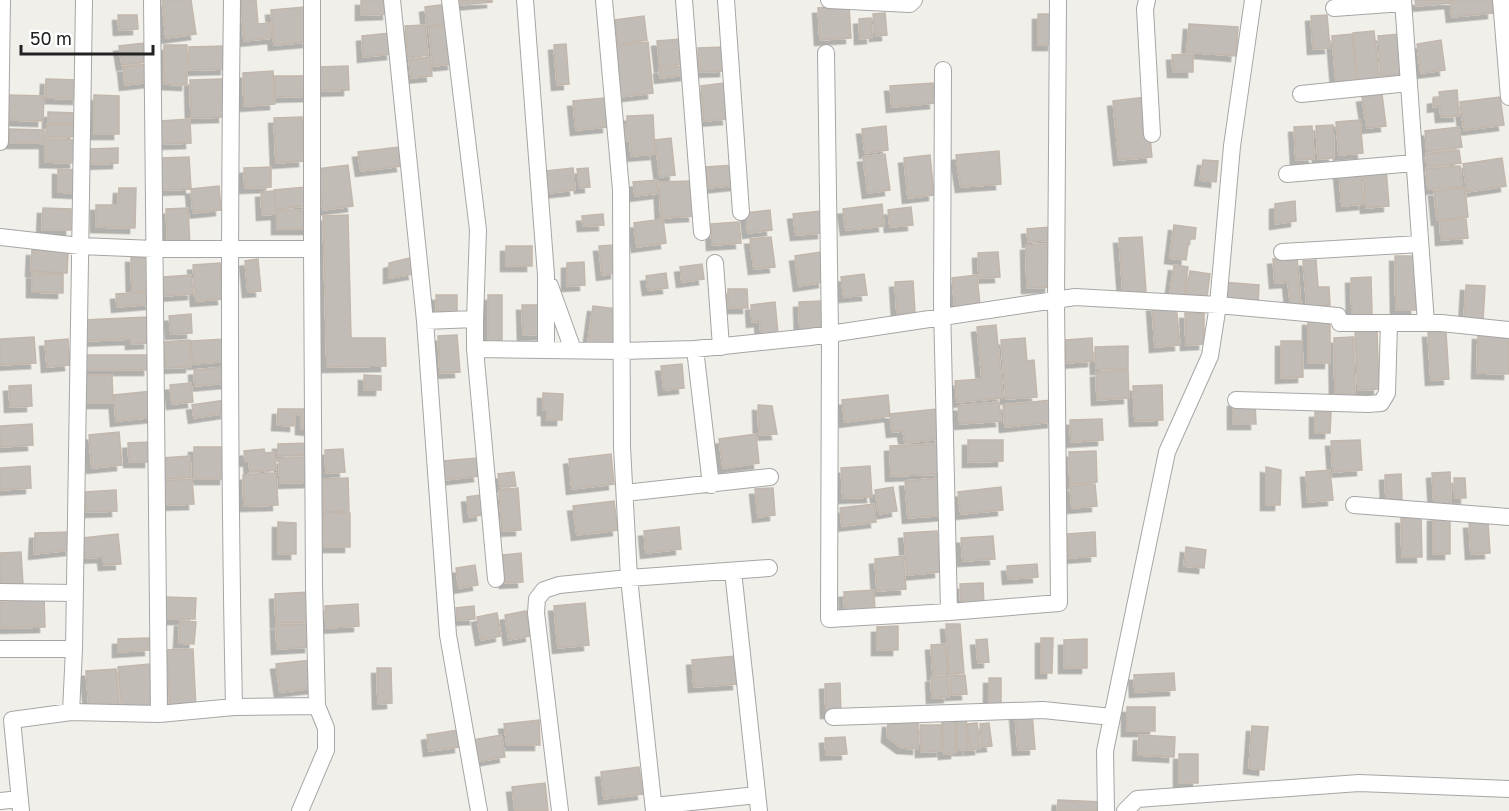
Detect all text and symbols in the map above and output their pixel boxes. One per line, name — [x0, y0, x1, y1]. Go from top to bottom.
scale bar — [21, 18, 153, 56]
text: 50 m — [30, 27, 72, 49]

